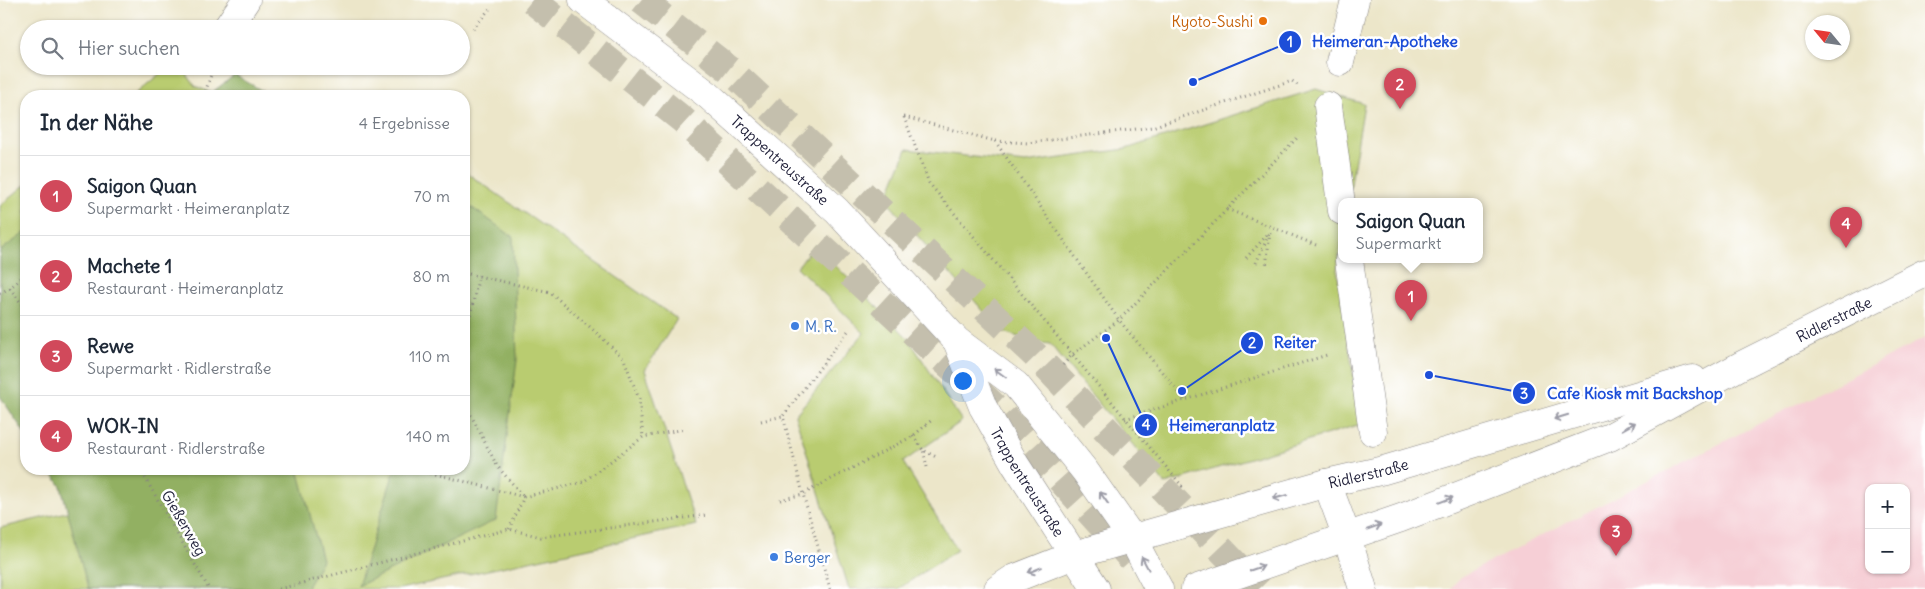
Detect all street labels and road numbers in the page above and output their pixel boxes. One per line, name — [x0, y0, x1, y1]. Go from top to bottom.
street label: Trappentreustraße — [727, 111, 833, 209]
street label: Ridlerstraße — [1793, 292, 1875, 346]
street label: Trappentreustraße — [987, 424, 1069, 540]
street label: Ridlerstraße — [1326, 454, 1411, 492]
street label: Gießerweg — [158, 487, 210, 559]

